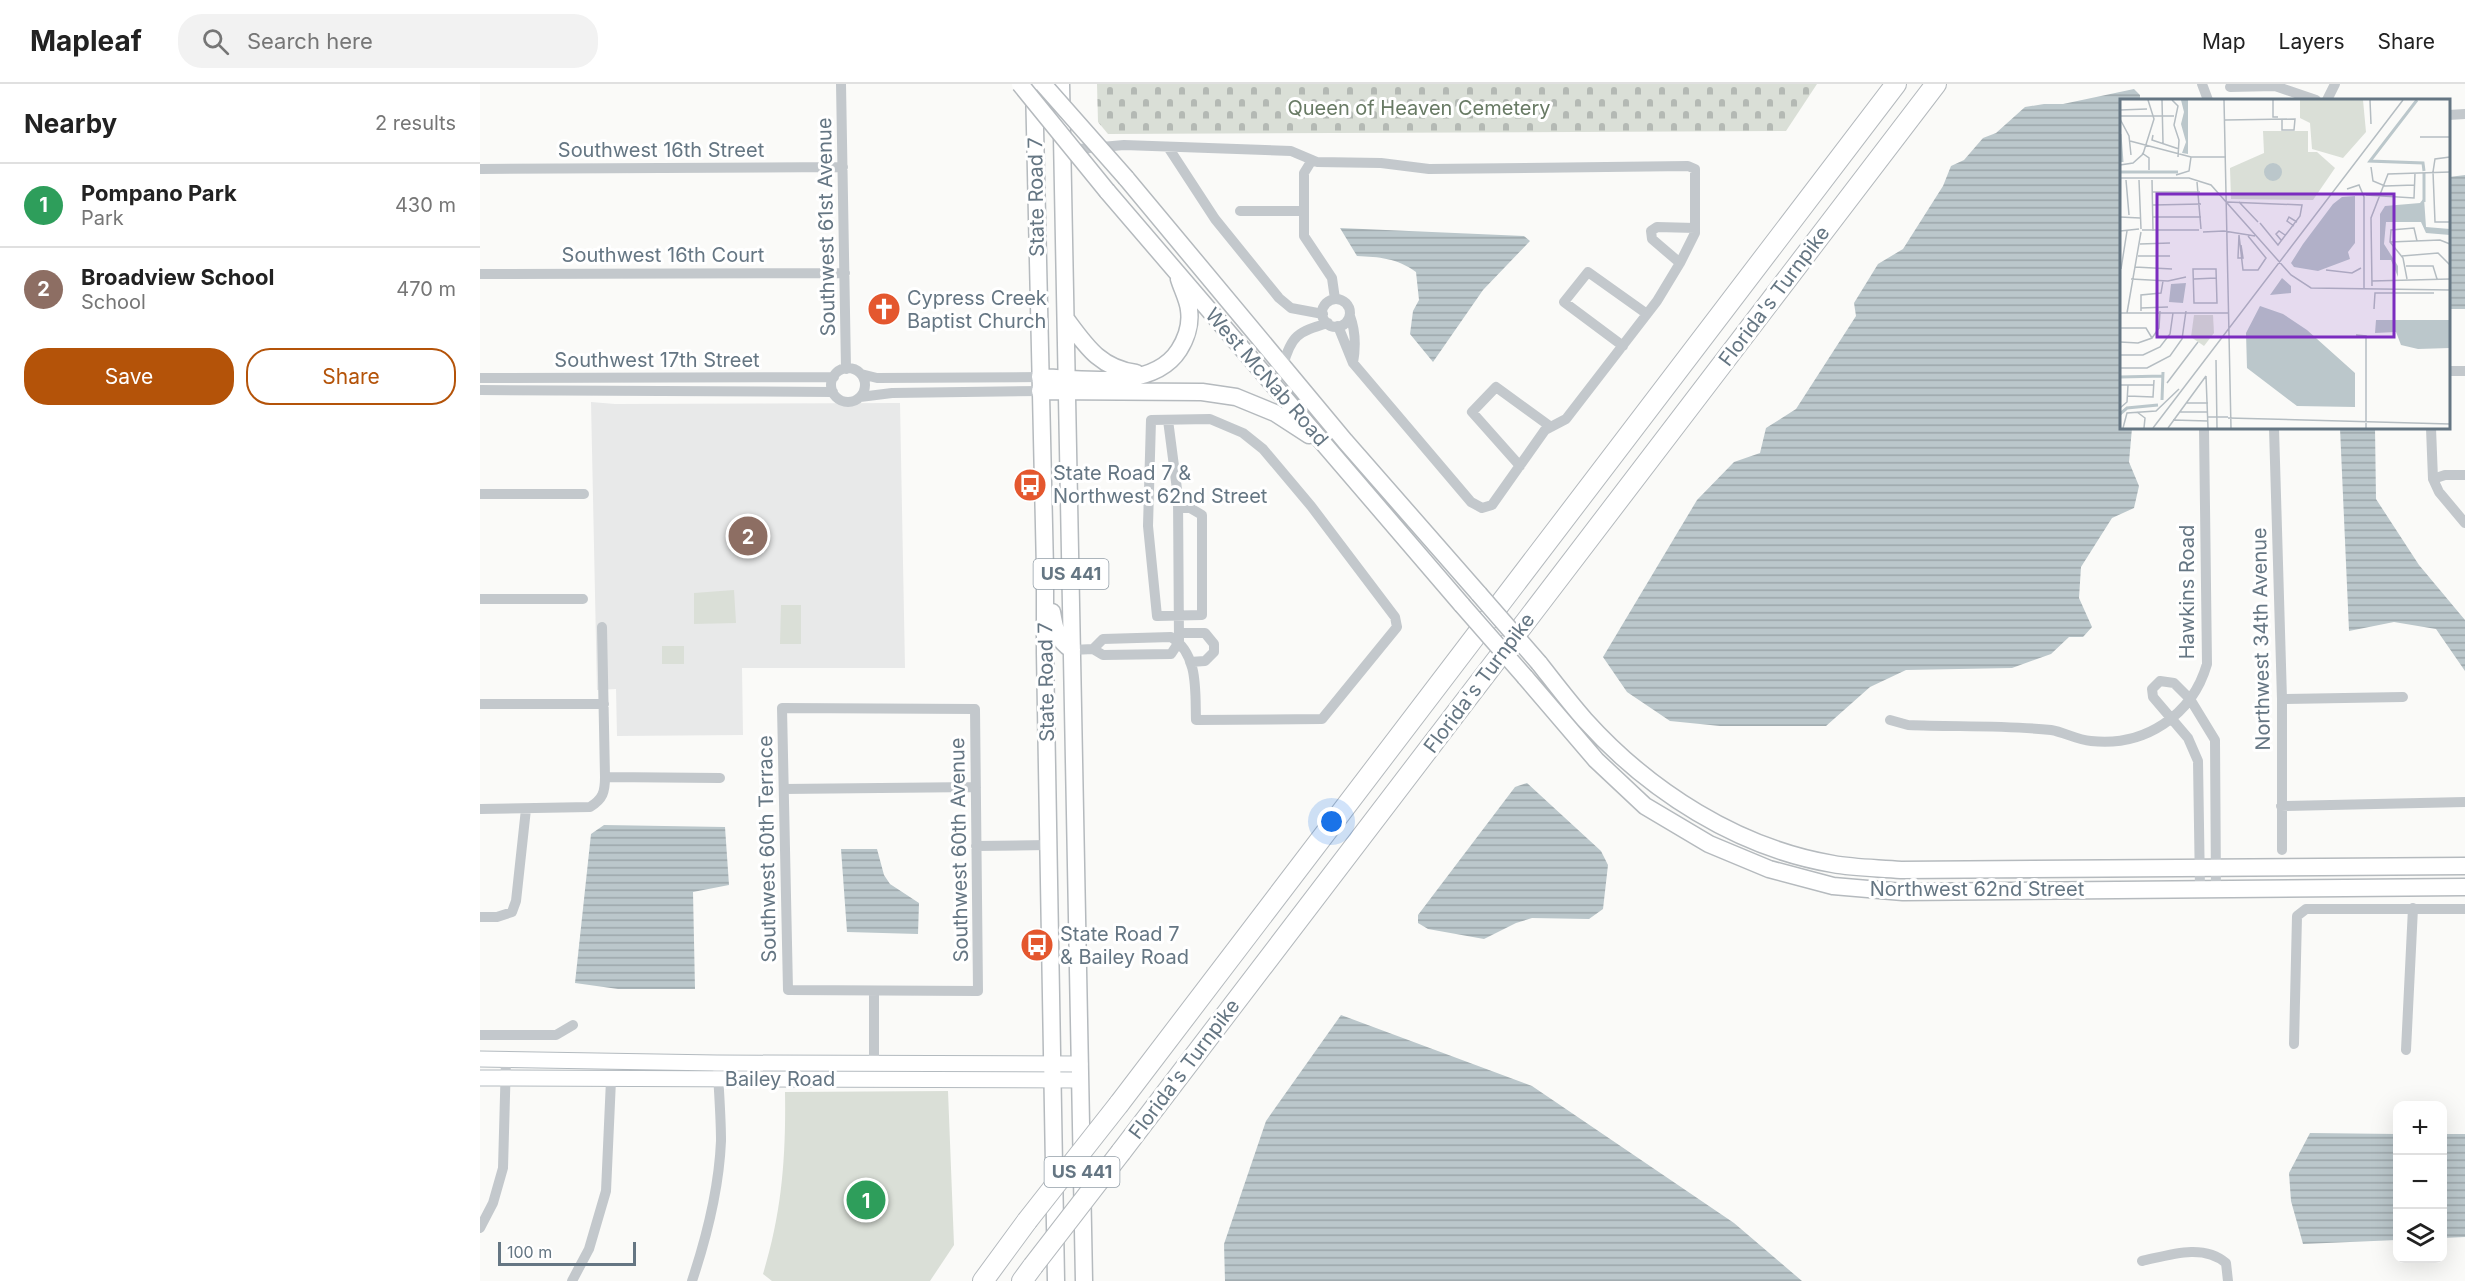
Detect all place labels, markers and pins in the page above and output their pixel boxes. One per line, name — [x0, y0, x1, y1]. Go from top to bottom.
place label: Cypress Creek Baptist Church — [907, 286, 1047, 333]
church icon: Cypress Creek Baptist Church — [866, 291, 902, 327]
place label: State Road 7 & Northwest 62nd Street — [1053, 461, 1268, 508]
bus stop icon: State Road 7 & Northwest 62nd Street — [1012, 467, 1048, 503]
pin: 2 — [728, 514, 768, 558]
place label: State Road 7 & Bailey Road — [1060, 922, 1189, 969]
bus stop icon: State Road 7 & Bailey Road — [1019, 927, 1055, 963]
pin: 1 — [846, 1178, 886, 1222]

